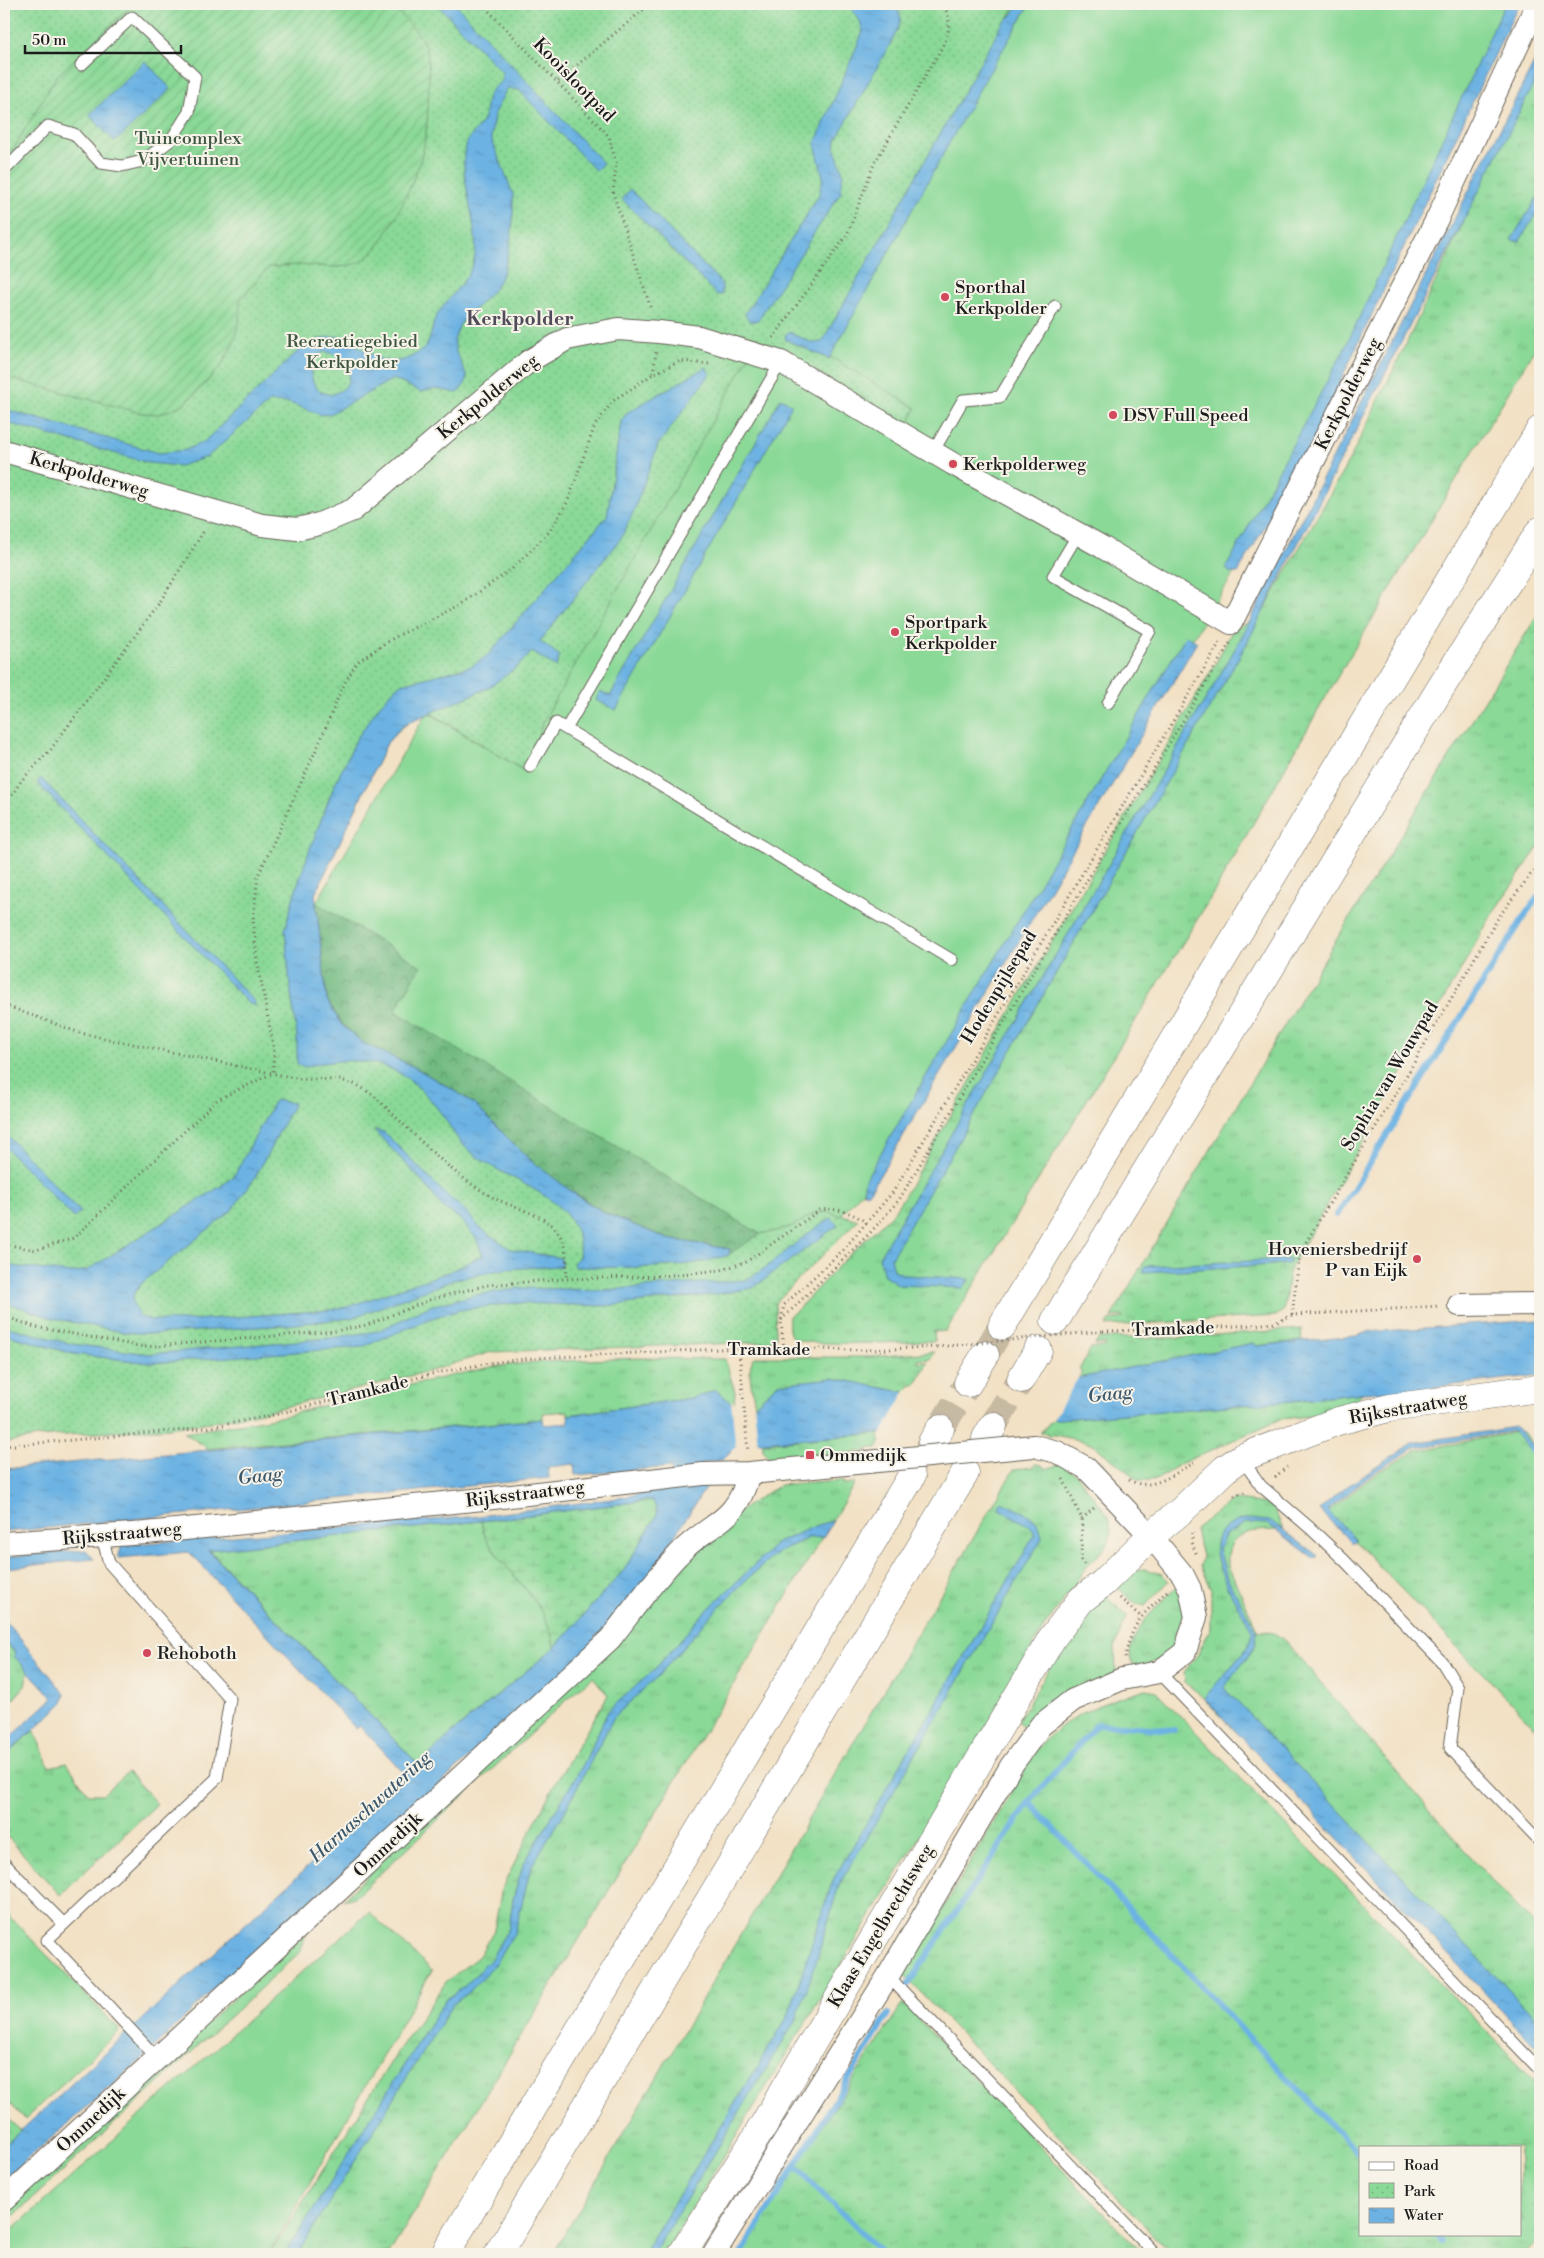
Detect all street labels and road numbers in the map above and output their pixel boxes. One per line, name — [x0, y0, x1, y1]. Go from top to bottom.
street label: Kooislootpad — [528, 33, 621, 128]
street label: Kerkpolderweg — [1310, 333, 1387, 454]
street label: Kerkpolderweg — [433, 349, 544, 445]
street label: Kerkpolderweg — [26, 447, 152, 503]
street label: Hodenpijlsepad — [956, 925, 1042, 1048]
street label: Sophia van Wouwpad — [1336, 996, 1444, 1155]
street label: Tramkade — [1131, 1316, 1215, 1342]
street label: Tramkade — [728, 1338, 810, 1361]
street label: Tramkade — [325, 1370, 411, 1412]
street label: Rijksstraatweg — [1347, 1386, 1469, 1430]
street label: Rijksstraatweg — [464, 1475, 586, 1513]
street label: Rijksstraatweg — [62, 1517, 183, 1551]
street label: Ommedijk — [349, 1806, 428, 1883]
street label: Klaas Engelbrechtsweg — [823, 1839, 939, 2012]
street label: Ommedijk — [52, 2081, 131, 2158]

